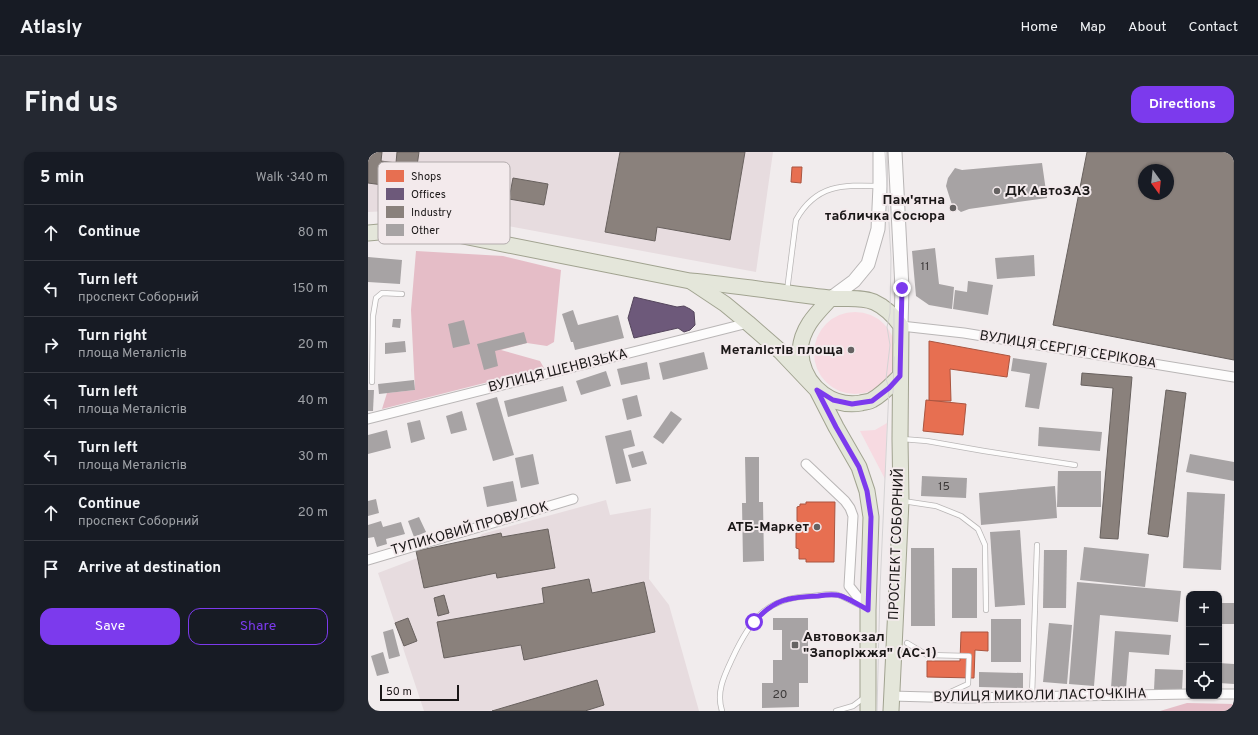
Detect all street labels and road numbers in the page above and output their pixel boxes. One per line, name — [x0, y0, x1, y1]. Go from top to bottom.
street label: ВУЛИЦЯ СЕРГІЯ СЕРІКОВА — [978, 328, 1158, 372]
street label: ВУЛИЦЯ ШЕНВІЗЬКА — [487, 345, 629, 397]
street label: ПРОСПЕКТ СОБОРНИЙ — [885, 468, 908, 620]
street label: ТУПИКОВИЙ ПРОВУЛОК — [389, 497, 551, 560]
street label: ВУЛИЦЯ МИКОЛИ ЛАСТОЧКІНА — [933, 686, 1147, 706]

